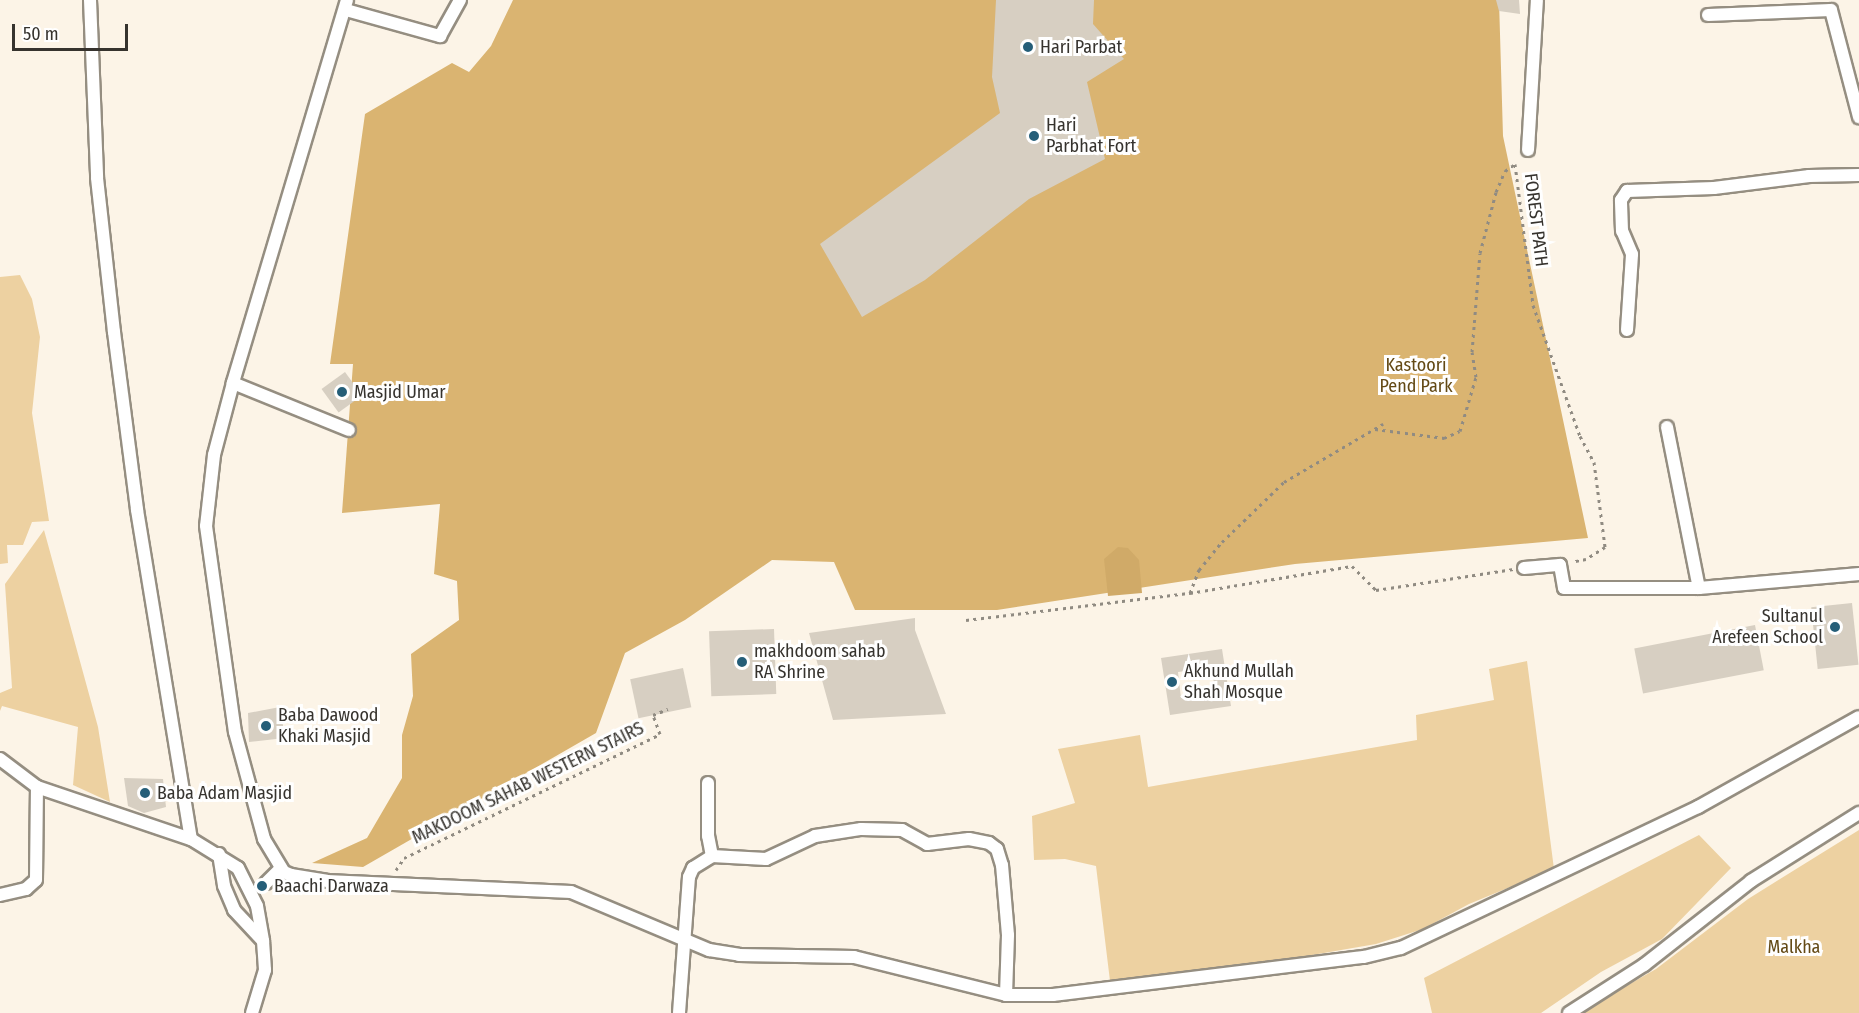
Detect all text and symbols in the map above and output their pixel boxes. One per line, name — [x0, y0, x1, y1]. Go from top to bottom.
scale bar — [15, 12, 130, 50]
text: 50 m — [23, 23, 59, 45]
place label: Hari Parbat — [1040, 36, 1122, 58]
marker: Hari Parbat — [1021, 40, 1035, 54]
place label: Hari Parbhat Fort — [1046, 115, 1136, 158]
marker: Hari Parbhat Fort — [1027, 129, 1041, 143]
street label: FOREST PATH — [1520, 172, 1552, 268]
park label: Kastoori Pend Park — [1379, 355, 1453, 398]
place label: Masjid Umar — [354, 381, 446, 403]
marker: Masjid Umar — [335, 385, 349, 399]
place label: Sultanul Arefeen School — [1712, 606, 1823, 648]
marker: Sultanul Arefeen School — [1828, 620, 1842, 634]
place label: makhdoom sahab RA Shrine — [754, 641, 885, 684]
marker: makhdoom sahab RA Shrine — [735, 655, 749, 669]
place label: Akhund Mullah Shah Mosque — [1184, 661, 1294, 704]
marker: Akhund Mullah Shah Mosque — [1165, 675, 1179, 689]
place label: Baba Dawood Khaki Masjid — [278, 705, 379, 748]
street label: MAKDOOM SAHAB WESTERN STAIRS — [409, 717, 647, 849]
marker: Baba Dawood Khaki Masjid — [259, 719, 273, 733]
place label: Baba Adam Masjid — [157, 782, 292, 804]
marker: Baba Adam Masjid — [138, 786, 152, 800]
place label: Baachi Darwaza — [274, 875, 389, 897]
marker: Baachi Darwaza — [255, 879, 269, 893]
park label: Malkha — [1768, 936, 1820, 958]

